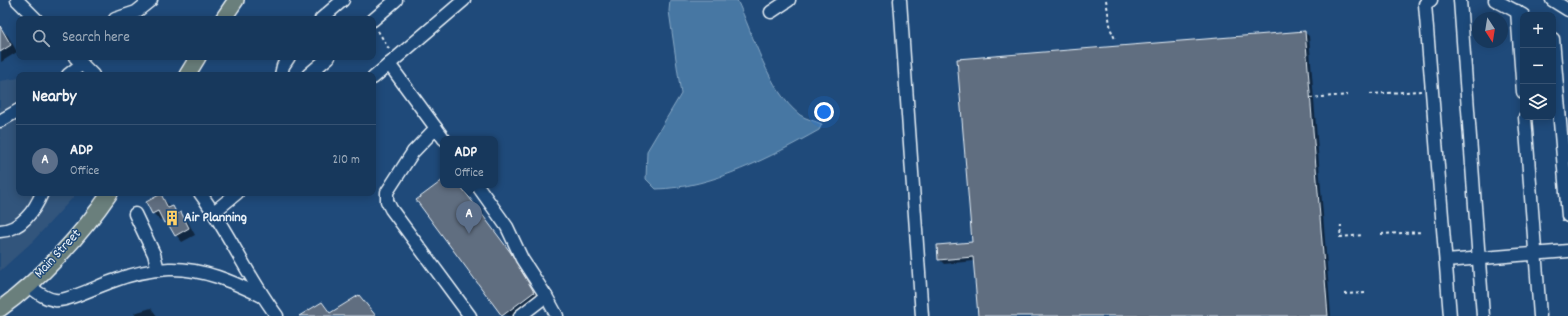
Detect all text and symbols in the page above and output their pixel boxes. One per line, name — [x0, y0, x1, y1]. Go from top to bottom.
north arrow — [1472, 12, 1508, 48]
map controls — [1520, 12, 1556, 120]
button: + — [1520, 12, 1556, 48]
search box — [16, 16, 376, 60]
icon: search — [30, 27, 52, 49]
text: Search here — [62, 27, 130, 49]
button: − — [1520, 48, 1556, 84]
button: layers — [1520, 84, 1556, 120]
text: Nearby — [32, 86, 76, 110]
your location — [814, 102, 834, 122]
popup — [440, 136, 498, 188]
text: ADP — [70, 140, 93, 162]
text: ADP — [454, 142, 477, 164]
text: A — [41, 151, 49, 170]
text: 210 m — [332, 151, 360, 170]
text: Office — [70, 162, 99, 181]
text: Office — [454, 164, 484, 183]
pin: A — [456, 201, 482, 234]
place label: Air Planning — [184, 208, 247, 228]
building icon: Air Planning — [163, 209, 181, 227]
street label: Main Street — [30, 225, 86, 283]

